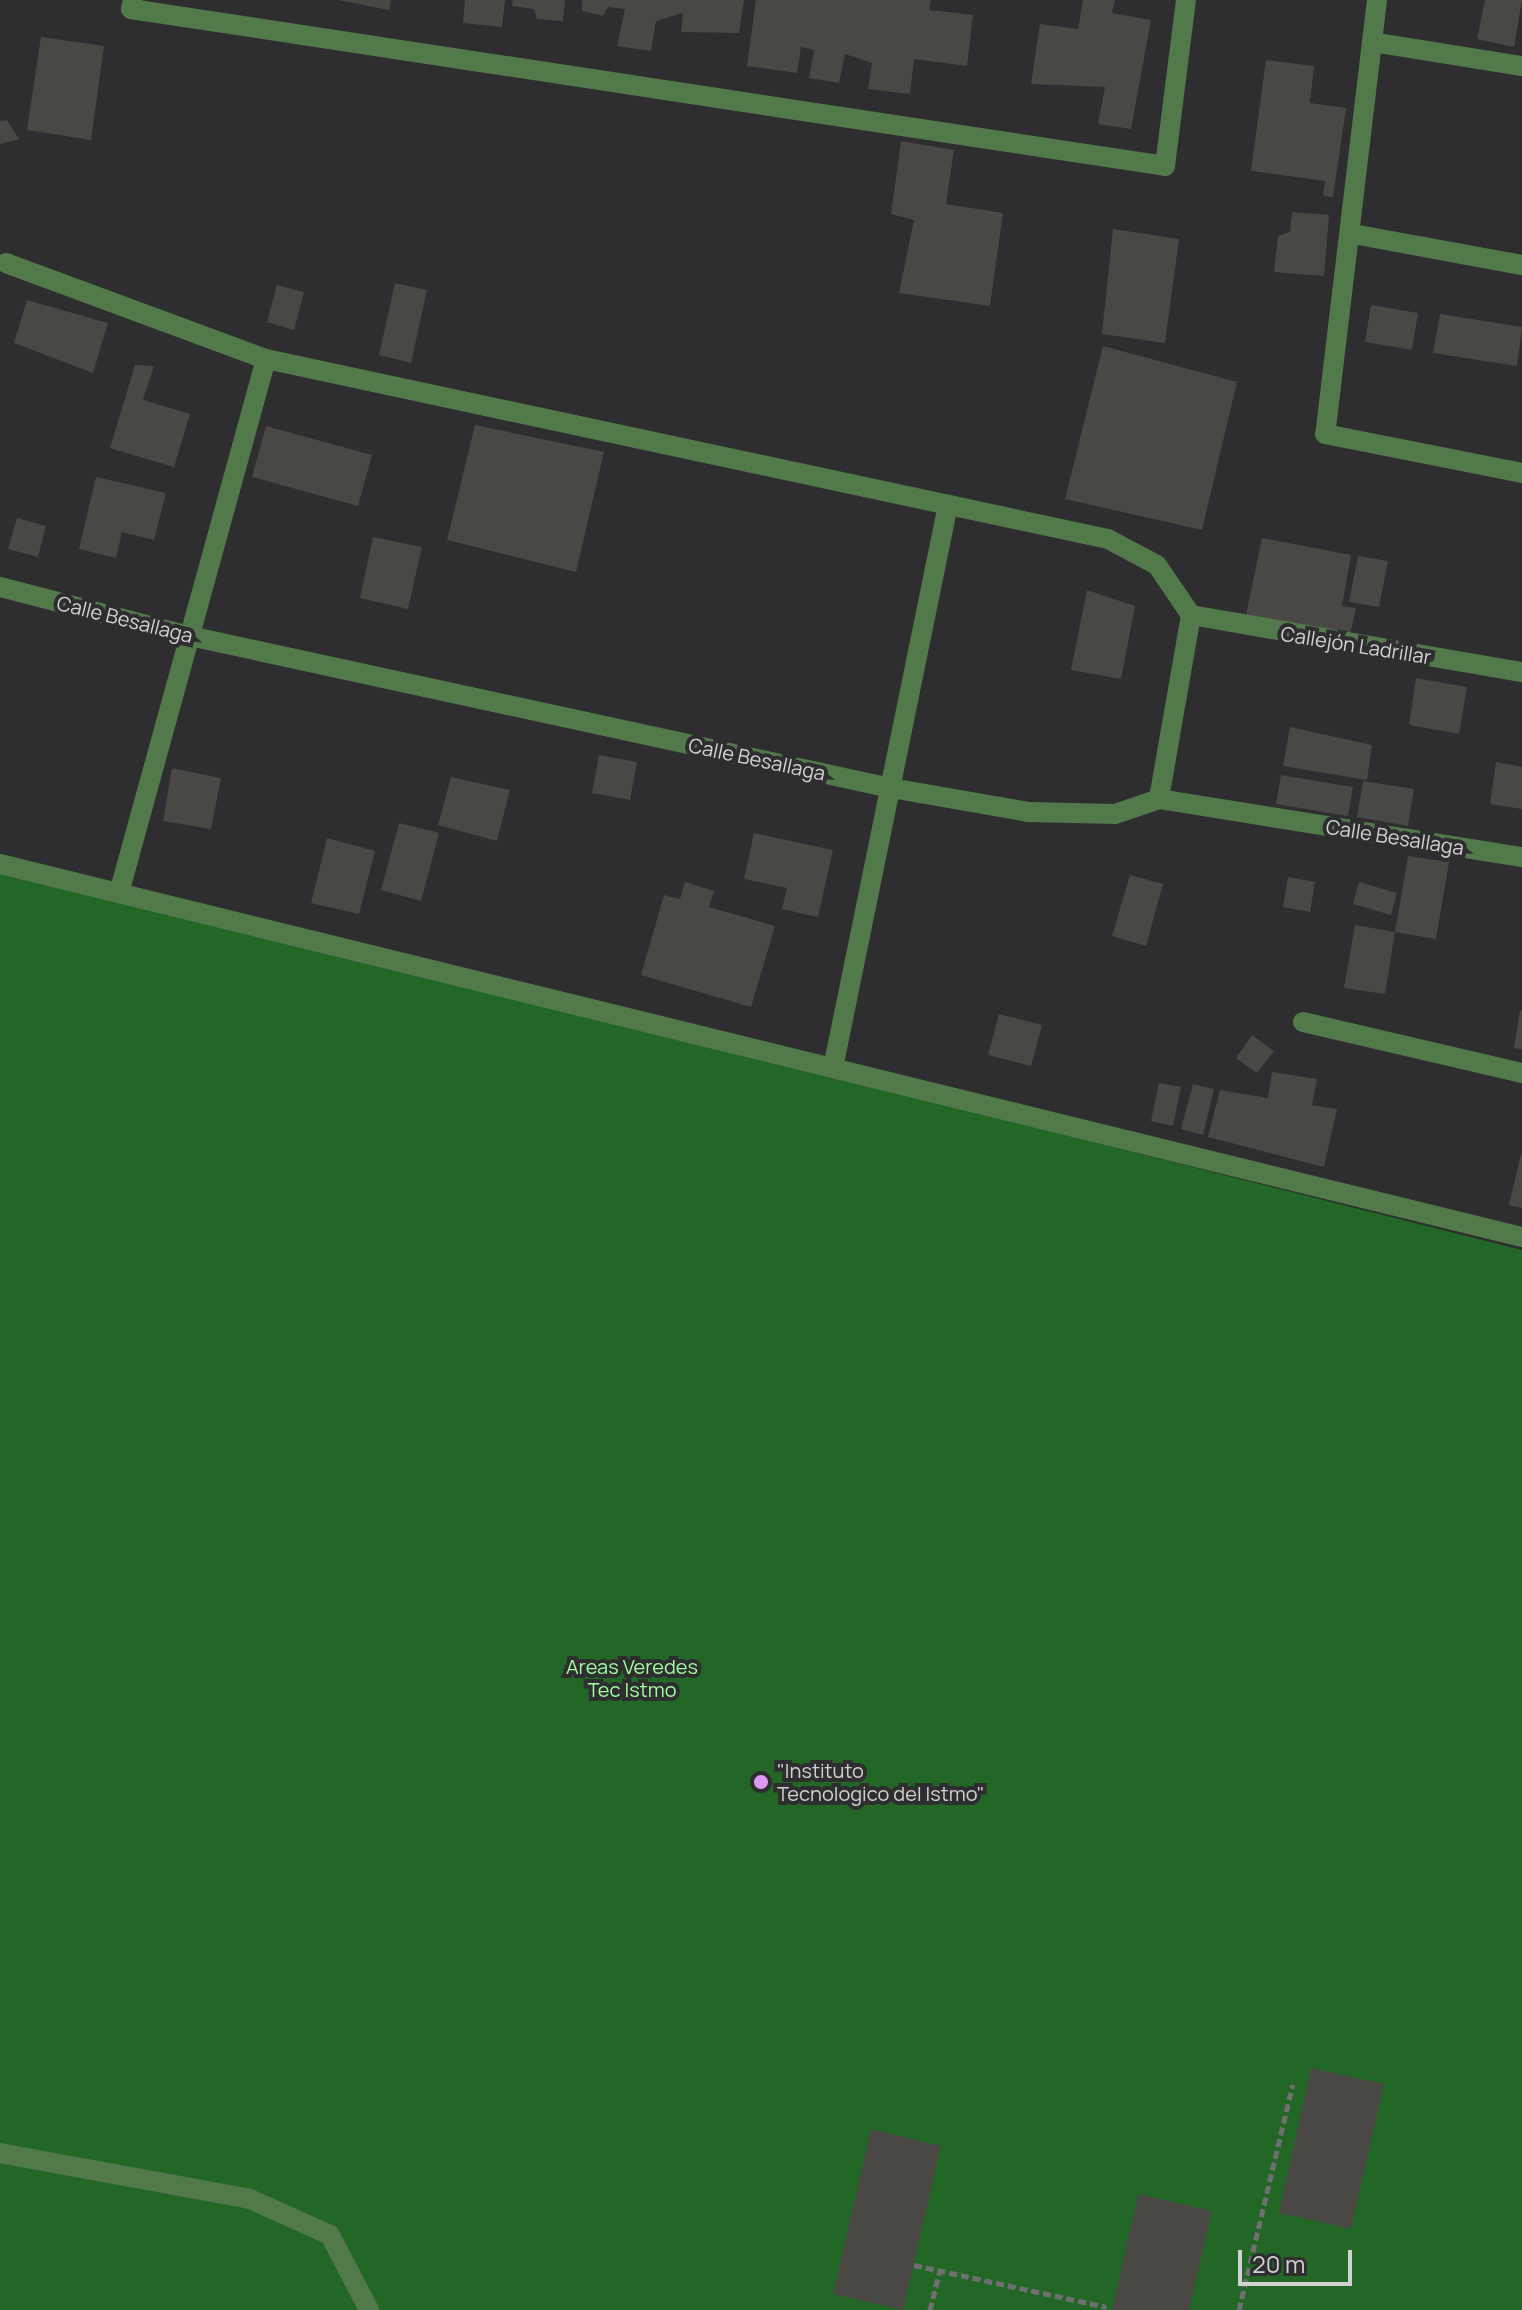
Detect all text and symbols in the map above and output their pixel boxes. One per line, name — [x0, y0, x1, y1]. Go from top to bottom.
street label: Calle Besallaga — [54, 590, 196, 648]
street label: Callejón Ladrillar — [1279, 621, 1433, 669]
street label: Calle Besallaga — [686, 733, 828, 785]
street label: Calle Besallaga — [1324, 814, 1466, 860]
park label: Areas Veredes Tec Istmo — [566, 1655, 698, 1702]
place label: "Instituto Tecnologico del Istmo" — [777, 1758, 985, 1805]
marker: "Instituto Tecnologico del Istmo" — [752, 1773, 770, 1791]
scale bar — [1242, 2234, 1356, 2284]
text: 20 m — [1252, 2247, 1305, 2280]

